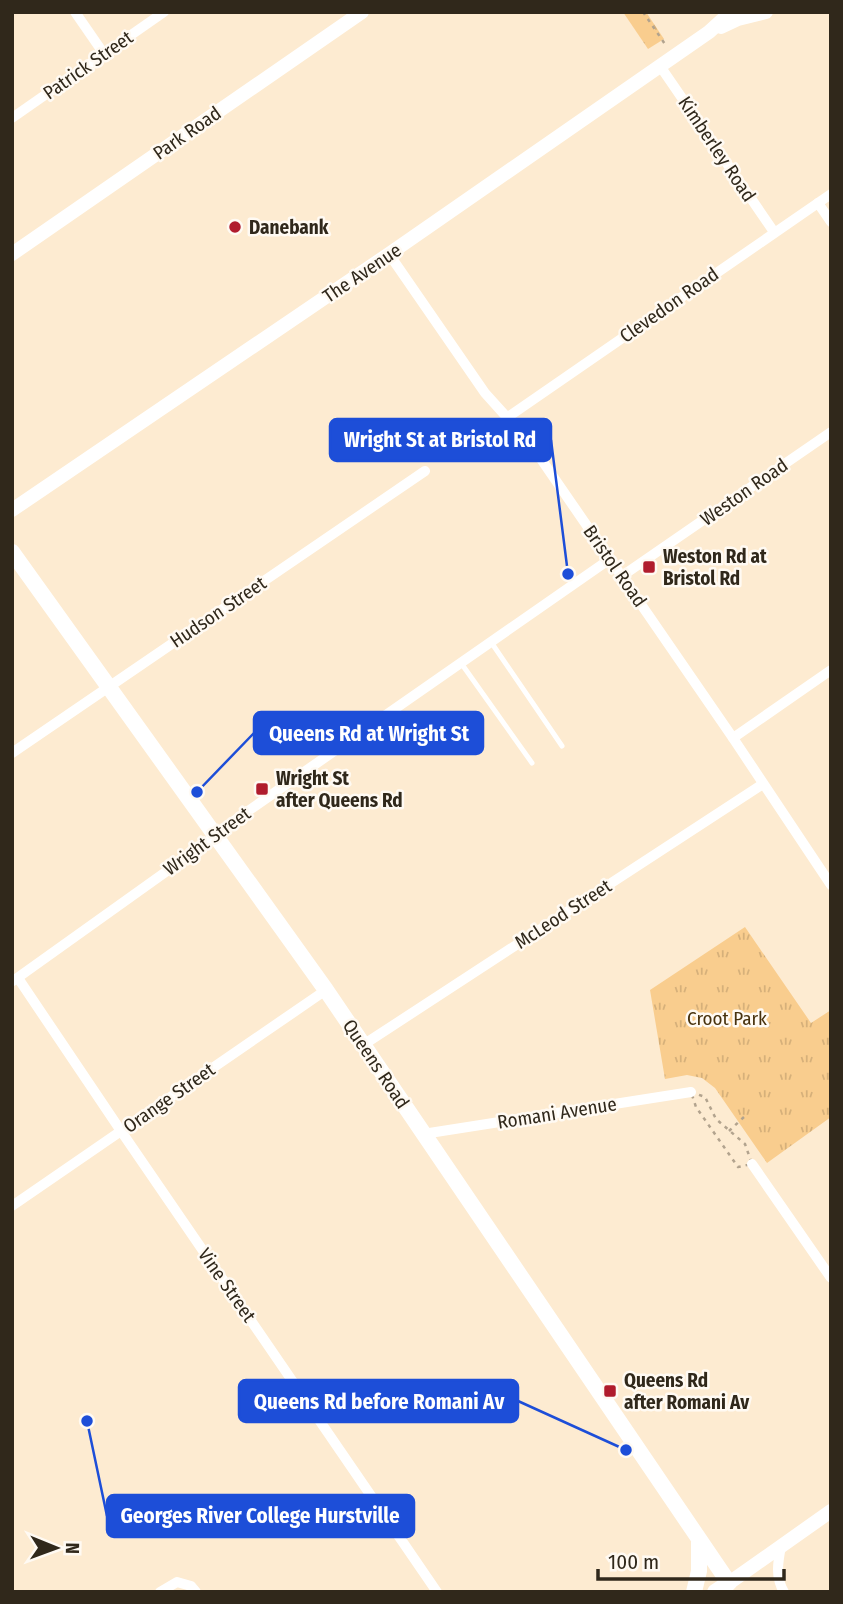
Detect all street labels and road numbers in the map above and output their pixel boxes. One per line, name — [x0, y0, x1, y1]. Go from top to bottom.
street label: Patrick Street — [39, 25, 138, 104]
street label: Kimberley Road — [673, 92, 761, 206]
street label: Park Road — [149, 101, 225, 165]
street label: The Avenue — [318, 238, 406, 308]
street label: Clevedon Road — [615, 262, 723, 348]
street label: Weston Road — [696, 454, 792, 530]
street label: Bristol Road — [578, 521, 652, 611]
street label: Hudson Street — [166, 571, 271, 653]
street label: Wright Street — [159, 801, 256, 880]
street label: McLeod Street — [510, 874, 616, 954]
street label: Queens Road — [338, 1015, 414, 1113]
street label: Orange Street — [119, 1058, 220, 1138]
street label: Romani Avenue — [496, 1092, 618, 1134]
street label: Vine Street — [193, 1244, 261, 1327]

